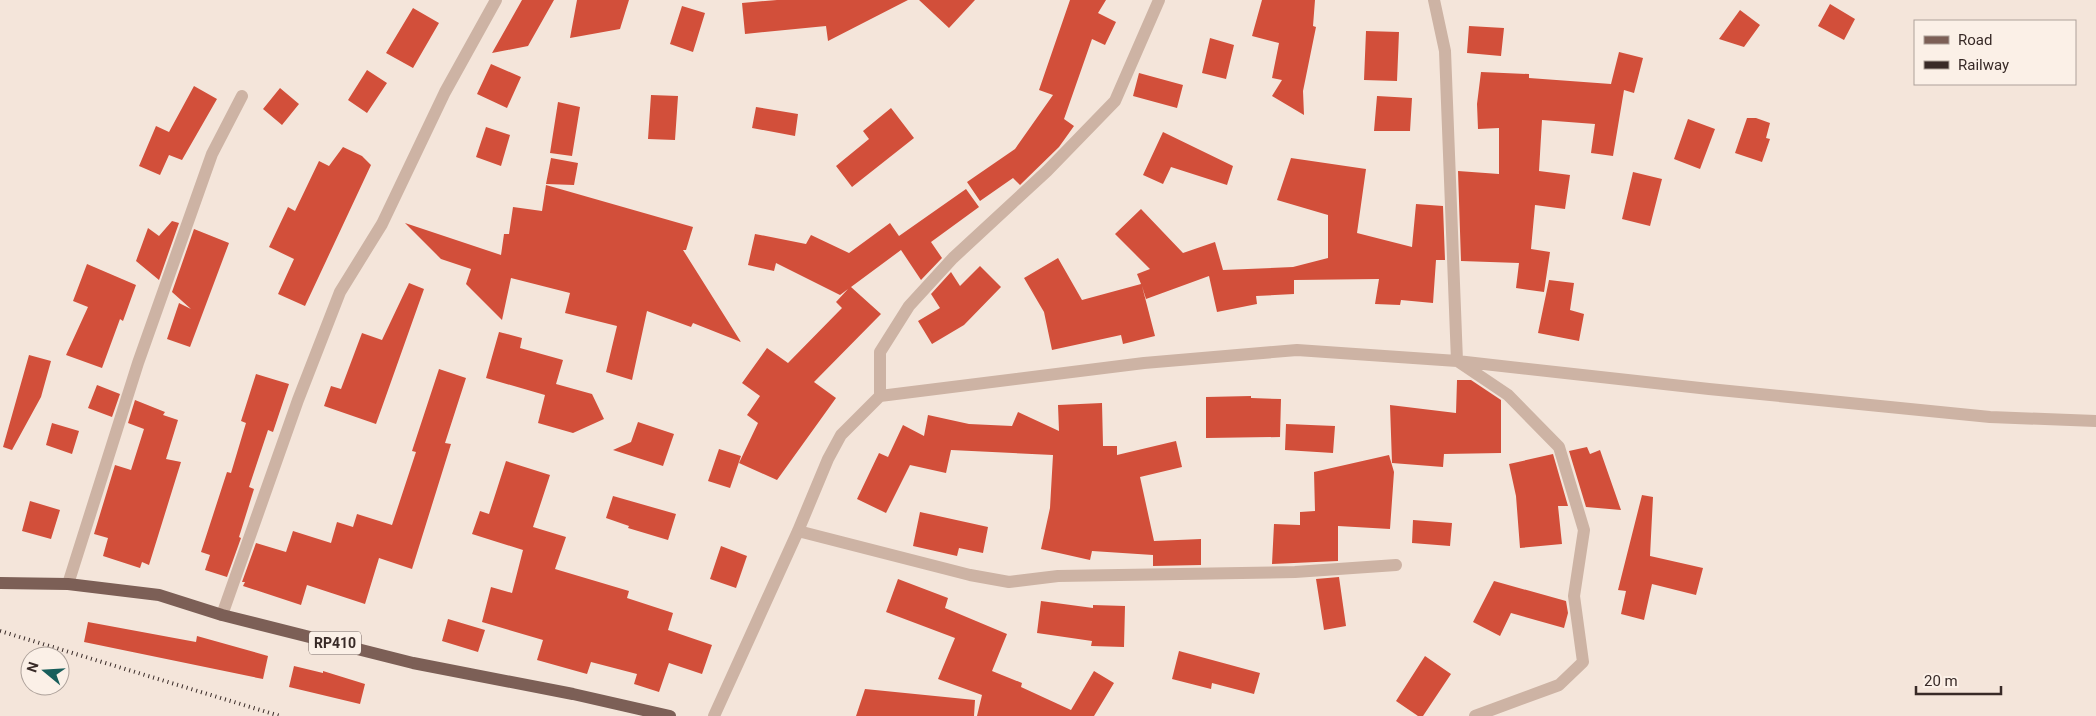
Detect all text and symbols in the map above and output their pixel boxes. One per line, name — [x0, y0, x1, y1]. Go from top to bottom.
legend — [1914, 20, 2076, 85]
text: Road — [1958, 31, 1992, 49]
text: Railway — [1958, 56, 2009, 74]
road number: RP410 — [309, 632, 361, 654]
north arrow — [20, 646, 70, 696]
text: N — [23, 660, 42, 674]
scale bar — [1916, 664, 2001, 696]
text: 20 m — [1924, 672, 1958, 690]

